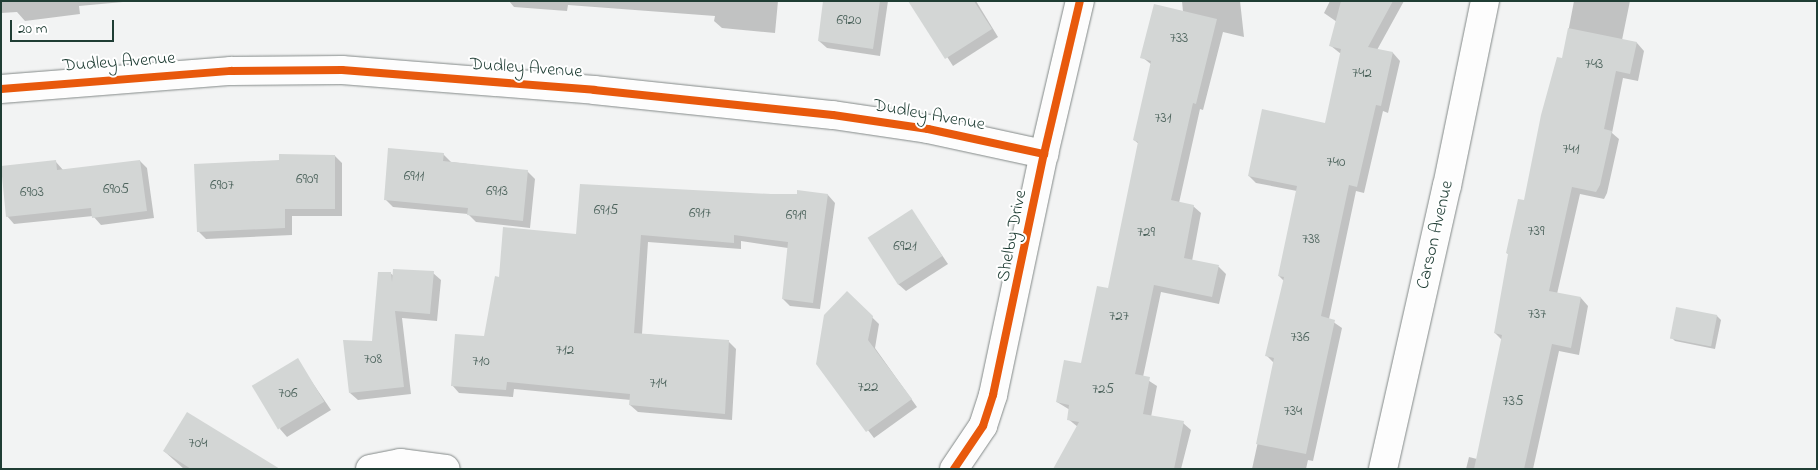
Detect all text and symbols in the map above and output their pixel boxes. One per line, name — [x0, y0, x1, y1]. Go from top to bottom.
scale bar — [12, 10, 116, 42]
house number: 6920 — [836, 12, 862, 30]
text: 20 m — [18, 18, 47, 40]
house number: 733 — [1170, 30, 1188, 48]
street label: Dudley Avenue — [62, 48, 176, 78]
street label: Dudley Avenue — [469, 54, 583, 84]
house number: 743 — [1585, 56, 1603, 74]
house number: 742 — [1352, 65, 1372, 83]
street label: Dudley Avenue — [871, 96, 987, 136]
house number: 731 — [1154, 110, 1172, 128]
house number: 741 — [1562, 141, 1580, 159]
house number: 740 — [1327, 154, 1345, 172]
house number: 6911 — [404, 168, 424, 186]
house number: 6909 — [296, 171, 318, 189]
house number: 6907 — [210, 177, 234, 195]
street label: Carson Avenue — [1413, 179, 1459, 291]
house number: 6905 — [103, 181, 129, 199]
house number: 6913 — [486, 183, 508, 201]
house number: 6903 — [20, 184, 44, 202]
street label: Shelby Drive — [994, 188, 1032, 284]
house number: 6915 — [594, 202, 618, 220]
house number: 6917 — [689, 205, 711, 223]
house number: 6919 — [786, 207, 806, 225]
house number: 739 — [1528, 223, 1544, 241]
house number: 729 — [1137, 224, 1155, 242]
house number: 738 — [1302, 231, 1320, 249]
house number: 6921 — [893, 238, 917, 256]
house number: 737 — [1528, 306, 1546, 324]
house number: 727 — [1109, 308, 1129, 326]
house number: 736 — [1291, 329, 1309, 347]
house number: 712 — [556, 342, 574, 360]
house number: 708 — [364, 351, 382, 369]
house number: 710 — [472, 353, 490, 371]
house number: 714 — [649, 375, 667, 393]
house number: 722 — [857, 379, 879, 397]
house number: 725 — [1092, 381, 1114, 399]
house number: 706 — [278, 385, 298, 403]
house number: 735 — [1503, 393, 1523, 411]
house number: 734 — [1284, 403, 1302, 421]
house number: 704 — [189, 435, 207, 453]

